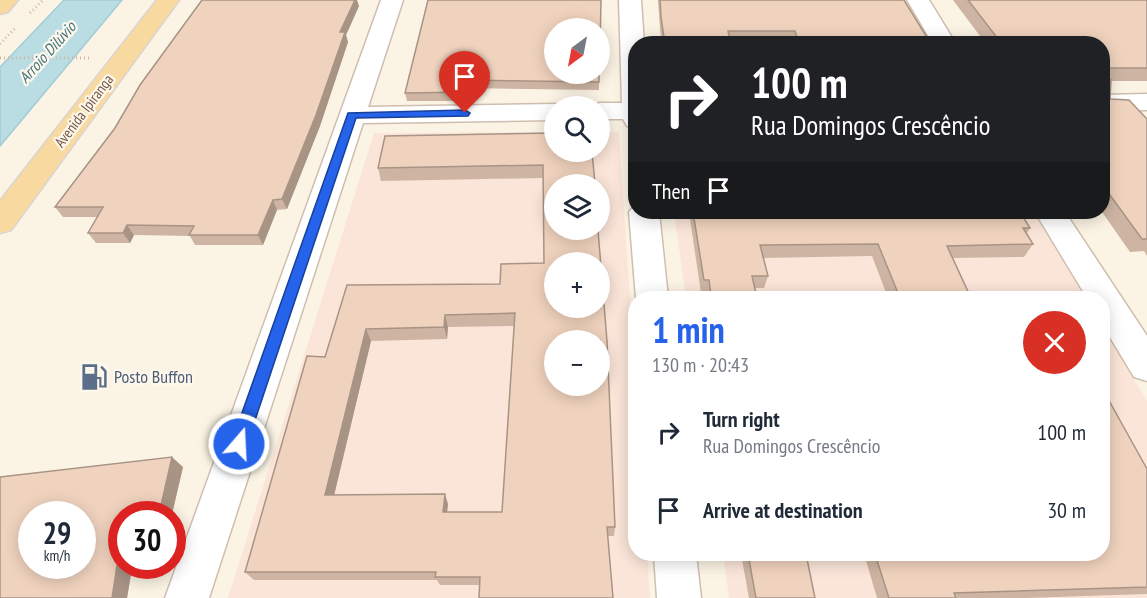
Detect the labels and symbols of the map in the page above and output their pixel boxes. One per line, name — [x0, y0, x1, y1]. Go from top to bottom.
water label: Arroio Dilúvio — [14, 16, 81, 87]
north arrow — [544, 18, 610, 84]
pin — [439, 51, 490, 113]
street label: Avenida Ipiranga — [50, 70, 117, 151]
fuel station icon: Posto Buffon — [79, 362, 109, 392]
place label: Posto Buffon — [114, 365, 193, 388]
position arrow — [207, 412, 271, 476]
speed limit sign: 30 — [108, 501, 186, 579]

